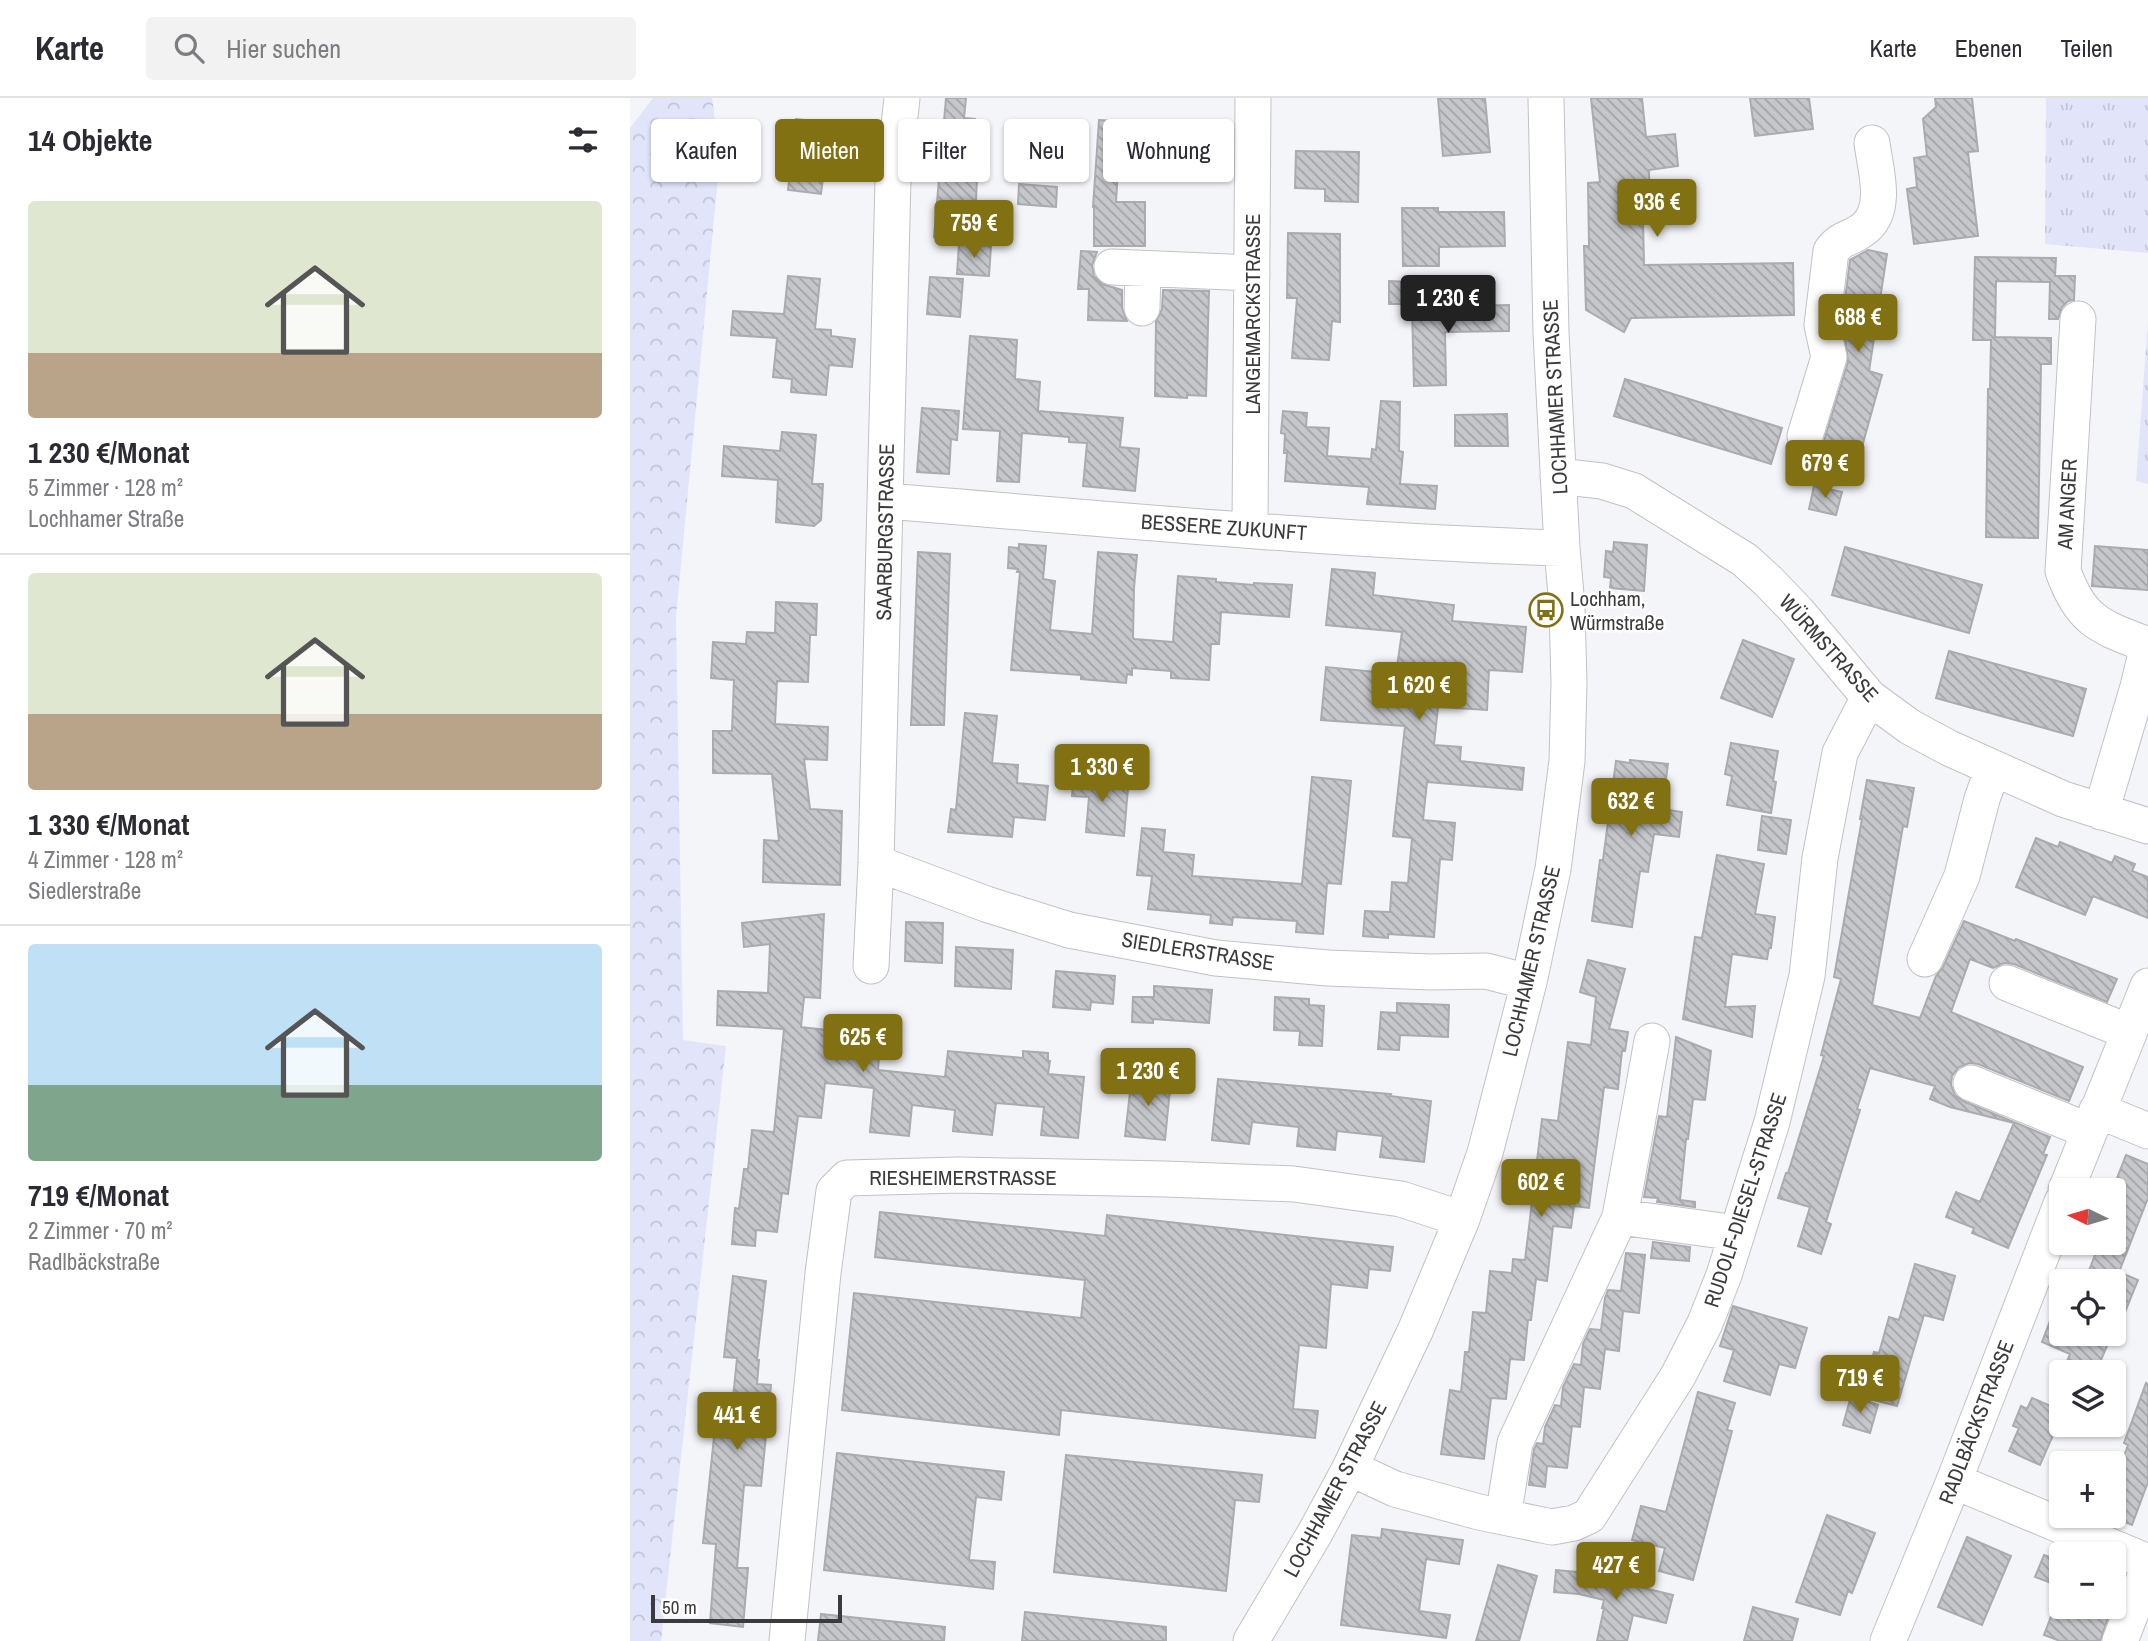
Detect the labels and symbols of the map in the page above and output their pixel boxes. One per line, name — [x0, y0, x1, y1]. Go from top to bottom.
pin: 936 € — [1608, 180, 1706, 239]
pin: 759 € — [925, 200, 1023, 260]
street label: LANGEMARCKSTRASSE — [1238, 214, 1267, 414]
pin: 1 230 € — [1383, 275, 1513, 335]
pin: 688 € — [1809, 294, 1907, 354]
street label: LOCHHAMER STRASSE — [1535, 299, 1575, 495]
pin: 679 € — [1776, 440, 1874, 500]
street label: SAARBURGSTRASSE — [869, 443, 901, 621]
street label: AM ANGER — [2050, 458, 2084, 551]
street label: BESSERE ZUKUNFT — [1140, 507, 1309, 547]
place label: Lochham, Würmstraße — [1570, 584, 1664, 637]
street label: WÜRMSTRASSE — [1773, 588, 1885, 708]
bus stop icon: Lochham, Würmstraße — [1527, 591, 1565, 629]
pin: 1 620 € — [1354, 662, 1484, 722]
pin: 1 330 € — [1037, 744, 1167, 804]
pin: 632 € — [1582, 778, 1680, 838]
street label: LOCHHAMER STRASSE — [1495, 863, 1567, 1059]
street label: SIEDLERSTRASSE — [1120, 925, 1276, 977]
pin: 625 € — [814, 1014, 912, 1074]
pin: 1 230 € — [1083, 1048, 1213, 1108]
street label: RUDOLF-DIESEL-STRASSE — [1697, 1089, 1793, 1311]
pin: 602 € — [1492, 1160, 1590, 1219]
street label: RIESHEIMERSTRASSE — [869, 1163, 1057, 1192]
north arrow — [2049, 1178, 2126, 1255]
street label: RADLBÄCKSTRASSE — [1931, 1336, 2021, 1508]
pin: 719 € — [1811, 1356, 1909, 1415]
pin: 441 € — [688, 1392, 786, 1452]
street label: LOCHHAMER STRASSE — [1276, 1396, 1394, 1582]
pin: 427 € — [1567, 1542, 1665, 1602]
scale bar — [651, 1592, 842, 1624]

